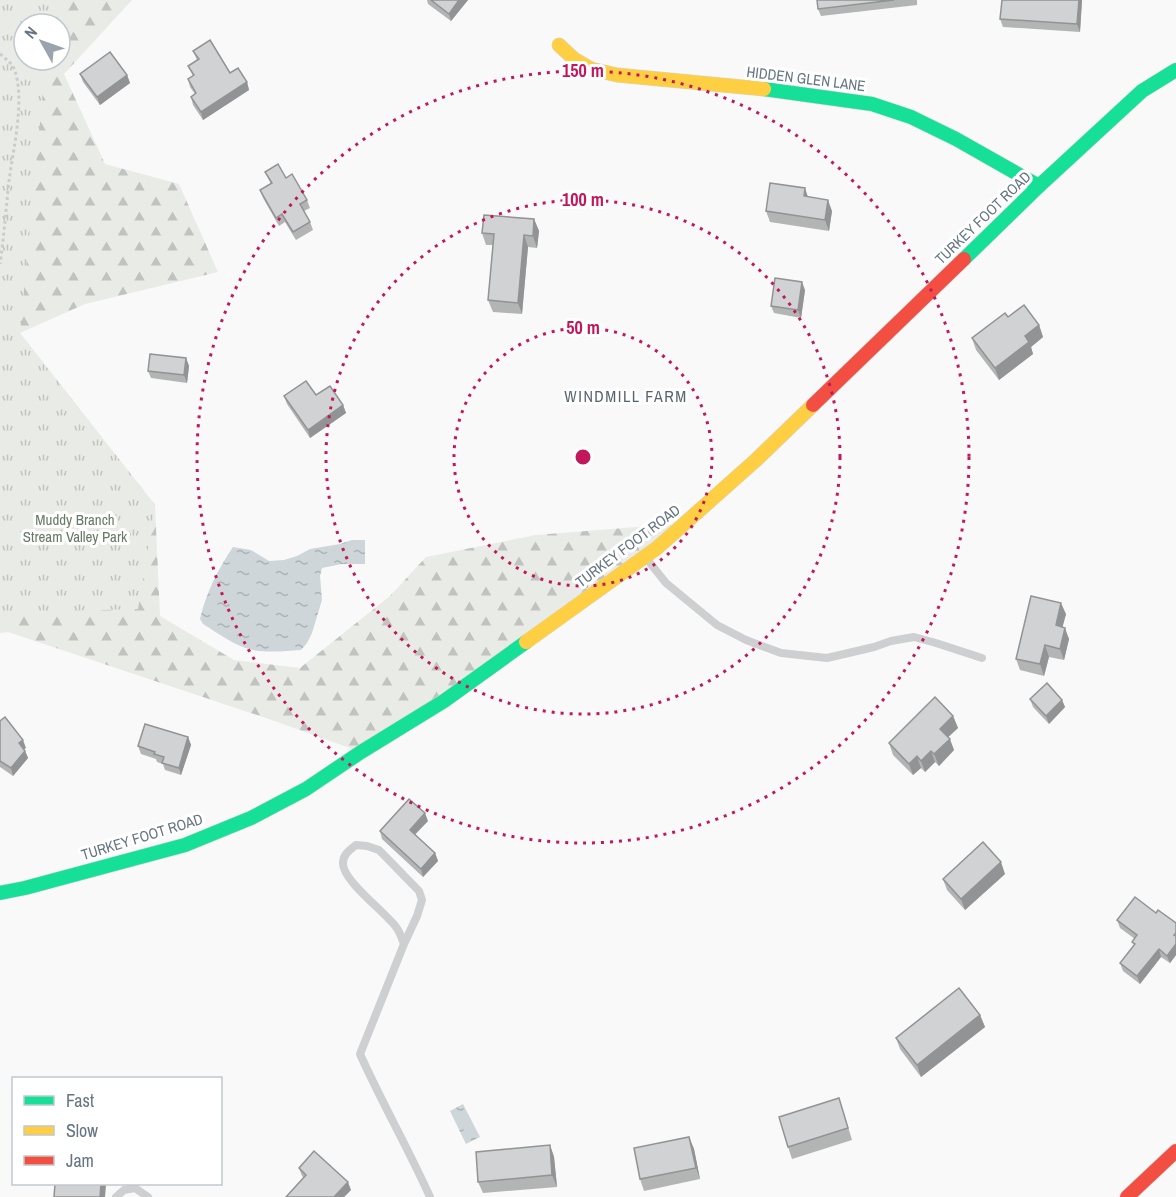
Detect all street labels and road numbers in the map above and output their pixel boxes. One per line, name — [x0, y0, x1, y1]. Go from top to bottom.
street label: HIDDEN GLEN LANE — [745, 61, 867, 96]
street label: TURKEY FOOT ROAD — [930, 166, 1035, 269]
street label: TURKEY FOOT ROAD — [571, 499, 684, 592]
street label: TURKEY FOOT ROAD — [79, 808, 205, 865]

